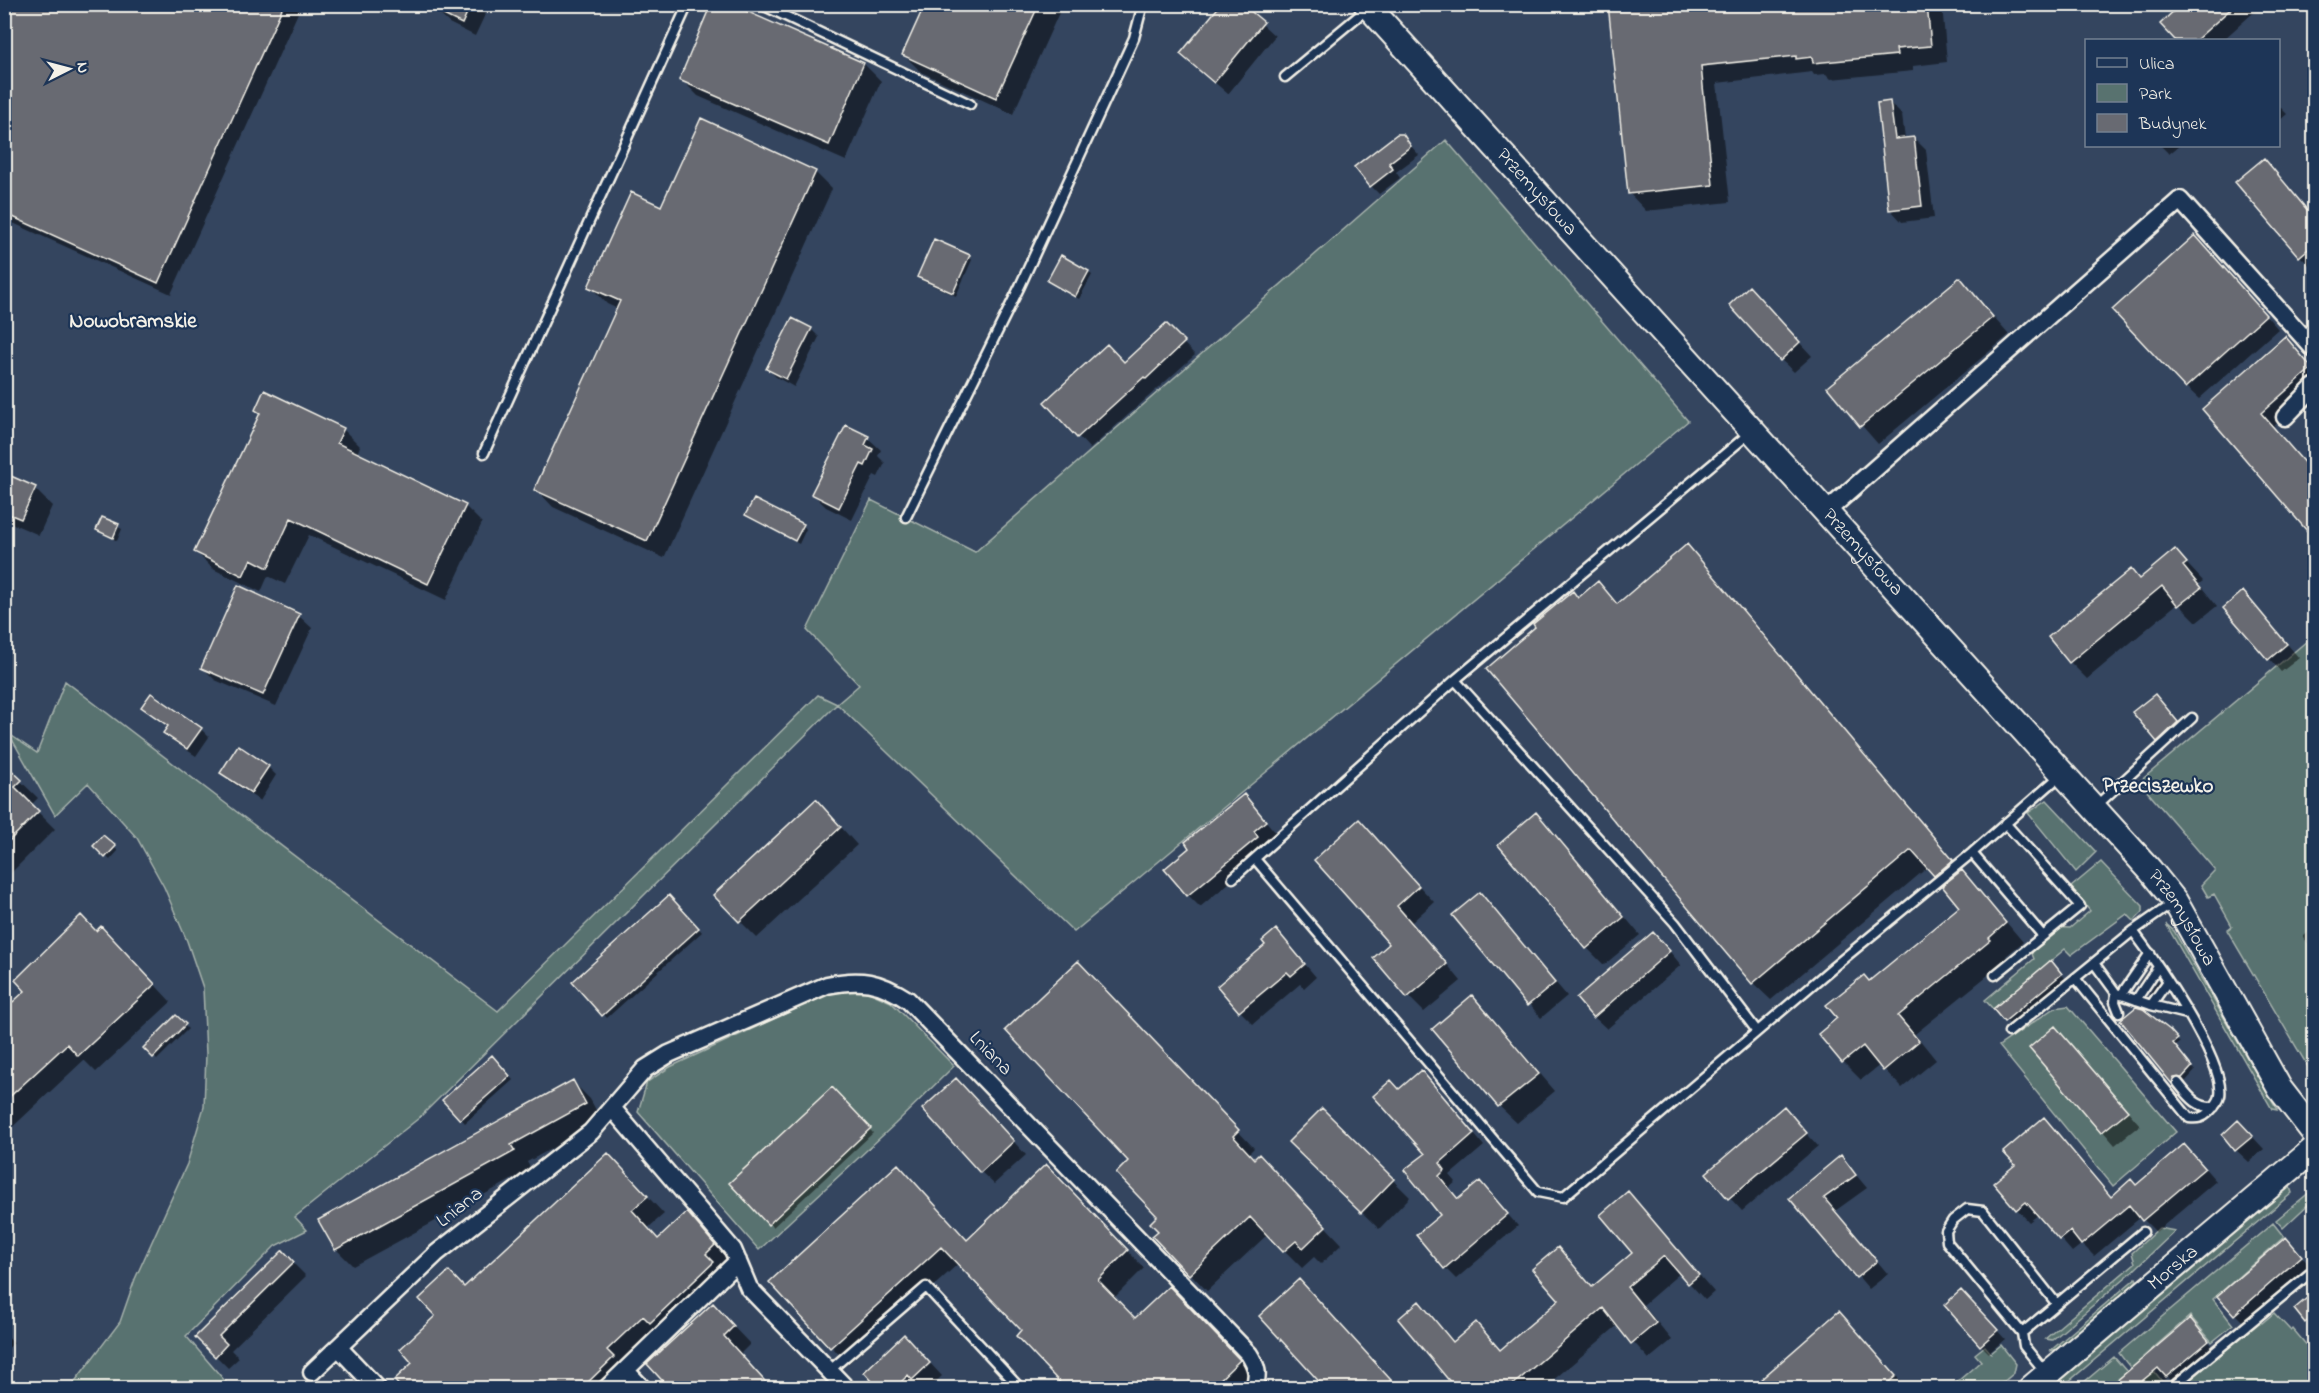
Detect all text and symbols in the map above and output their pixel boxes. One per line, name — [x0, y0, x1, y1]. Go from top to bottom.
north arrow — [39, 39, 99, 99]
legend — [2085, 39, 2280, 147]
text: Ulica — [2139, 52, 2174, 78]
text: N — [69, 61, 94, 74]
text: Park — [2139, 82, 2172, 108]
text: Budynek — [2138, 112, 2206, 138]
street label: Przemysłowa — [1489, 142, 1584, 243]
district label: Nowobramskie — [69, 307, 197, 337]
street label: Przemysłowa — [1815, 502, 1910, 603]
district label: Przeciszewko — [2102, 772, 2214, 802]
street label: Przemysłowa — [2141, 863, 2223, 972]
street label: Lniana — [961, 1025, 1019, 1083]
street label: Lniana — [430, 1180, 490, 1236]
street label: Morska — [2141, 1238, 2205, 1298]

